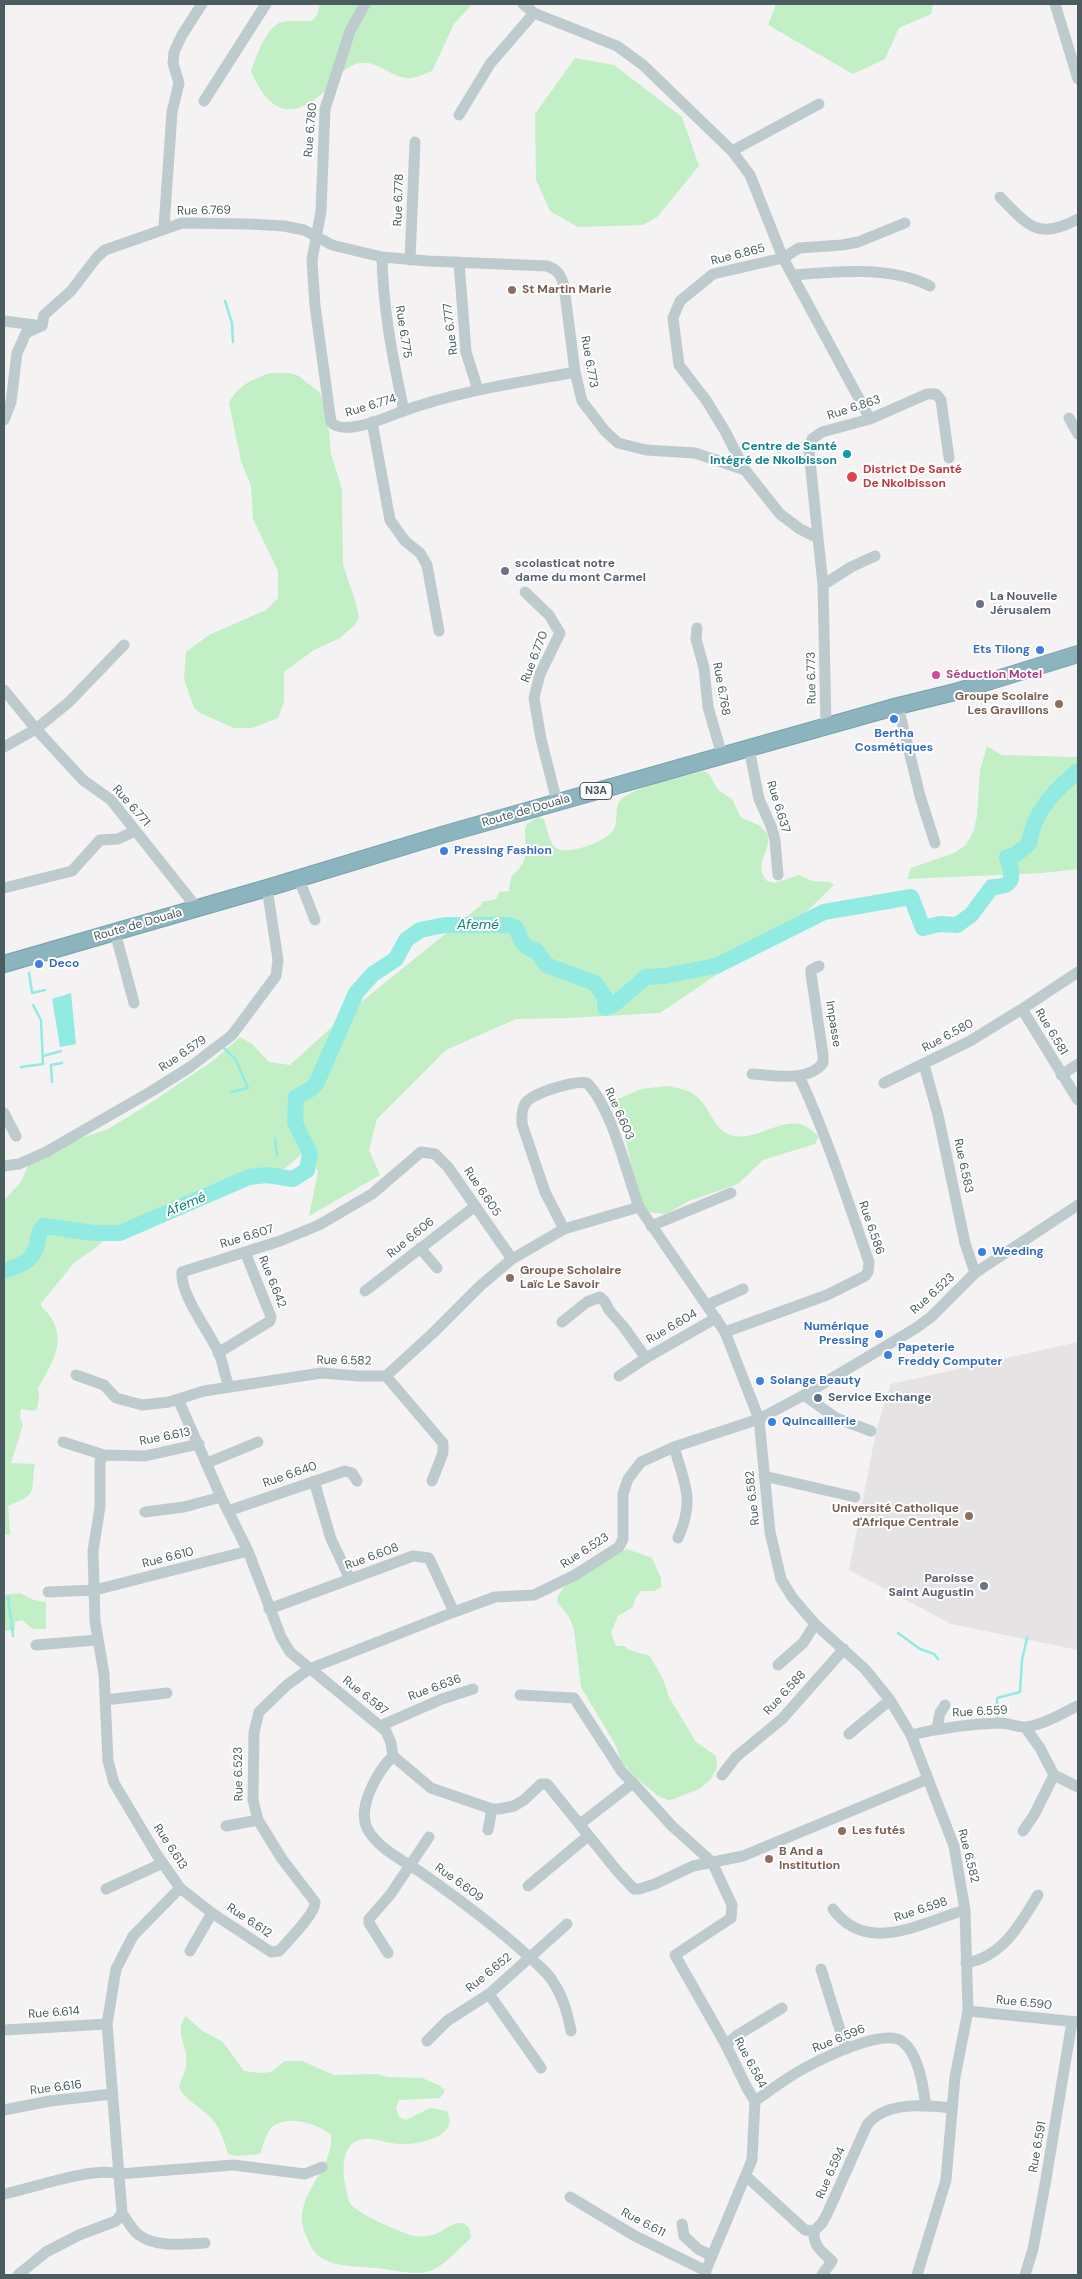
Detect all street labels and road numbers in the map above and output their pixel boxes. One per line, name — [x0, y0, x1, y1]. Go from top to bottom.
street label: Rue 6.780 — [301, 102, 321, 158]
street label: Rue 6.778 — [391, 173, 407, 227]
street label: Rue 6.769 — [177, 203, 231, 219]
street label: Rue 6.865 — [709, 241, 767, 269]
street label: Rue 6.777 — [441, 302, 461, 356]
street label: Rue 6.775 — [392, 305, 414, 359]
street label: Rue 6.773 — [577, 335, 601, 389]
street label: Rue 6.774 — [344, 391, 398, 421]
street label: Rue 6.863 — [825, 393, 883, 423]
street label: Rue 6.770 — [519, 629, 551, 685]
street label: Rue 6.773 — [804, 652, 820, 704]
street label: Rue 6.768 — [709, 661, 733, 717]
street label: Rue 6.637 — [763, 779, 793, 835]
road number: N3A — [580, 782, 612, 799]
street label: Rue 6.771 — [109, 783, 153, 829]
street label: Route de Douala — [480, 792, 572, 830]
street label: Route de Douala — [92, 906, 184, 944]
street label: Impasse — [822, 1000, 844, 1048]
street label: Rue 6.581 — [1032, 1006, 1070, 1058]
street label: Rue 6.580 — [920, 1016, 976, 1056]
street label: Rue 6.579 — [157, 1033, 209, 1075]
street label: Rue 6.603 — [601, 1086, 637, 1142]
street label: Rue 6.583 — [950, 1138, 976, 1194]
street label: Rue 6.605 — [460, 1165, 504, 1219]
street label: Rue 6.586 — [855, 1199, 887, 1257]
street label: Rue 6.606 — [385, 1215, 437, 1261]
street label: Rue 6.607 — [219, 1222, 275, 1252]
street label: Rue 6.642 — [255, 1254, 289, 1310]
street label: Rue 6.523 — [908, 1270, 958, 1318]
street label: Rue 6.604 — [644, 1307, 700, 1347]
street label: Rue 6.582 — [316, 1353, 372, 1369]
street label: Rue 6.613 — [138, 1425, 192, 1449]
street label: Rue 6.640 — [261, 1459, 319, 1491]
street label: Rue 6.582 — [743, 1470, 763, 1526]
street label: Rue 6.523 — [558, 1530, 612, 1572]
street label: Rue 6.608 — [343, 1541, 401, 1573]
street label: Rue 6.610 — [141, 1545, 195, 1571]
street label: Rue 6.588 — [761, 1668, 809, 1718]
street label: Rue 6.636 — [407, 1672, 463, 1704]
street label: Rue 6.587 — [339, 1673, 391, 1719]
street label: Rue 6.559 — [952, 1703, 1008, 1721]
street label: Rue 6.523 — [231, 1747, 247, 1801]
street label: Rue 6.613 — [150, 1821, 190, 1873]
street label: Rue 6.582 — [954, 1828, 982, 1884]
street label: Rue 6.609 — [432, 1861, 486, 1905]
street label: Rue 6.598 — [893, 1895, 949, 1925]
street label: Rue 6.612 — [224, 1901, 274, 1941]
street label: Rue 6.652 — [463, 1950, 515, 1996]
street label: Rue 6.590 — [995, 1993, 1053, 2013]
street label: Rue 6.614 — [28, 2004, 80, 2022]
street label: Rue 6.596 — [811, 2022, 867, 2056]
street label: Rue 6.584 — [731, 2035, 769, 2091]
street label: Rue 6.616 — [29, 2078, 83, 2098]
street label: Rue 6.591 — [1026, 2120, 1050, 2174]
street label: Rue 6.594 — [813, 2145, 849, 2201]
street label: Rue 6.611 — [618, 2205, 668, 2241]

